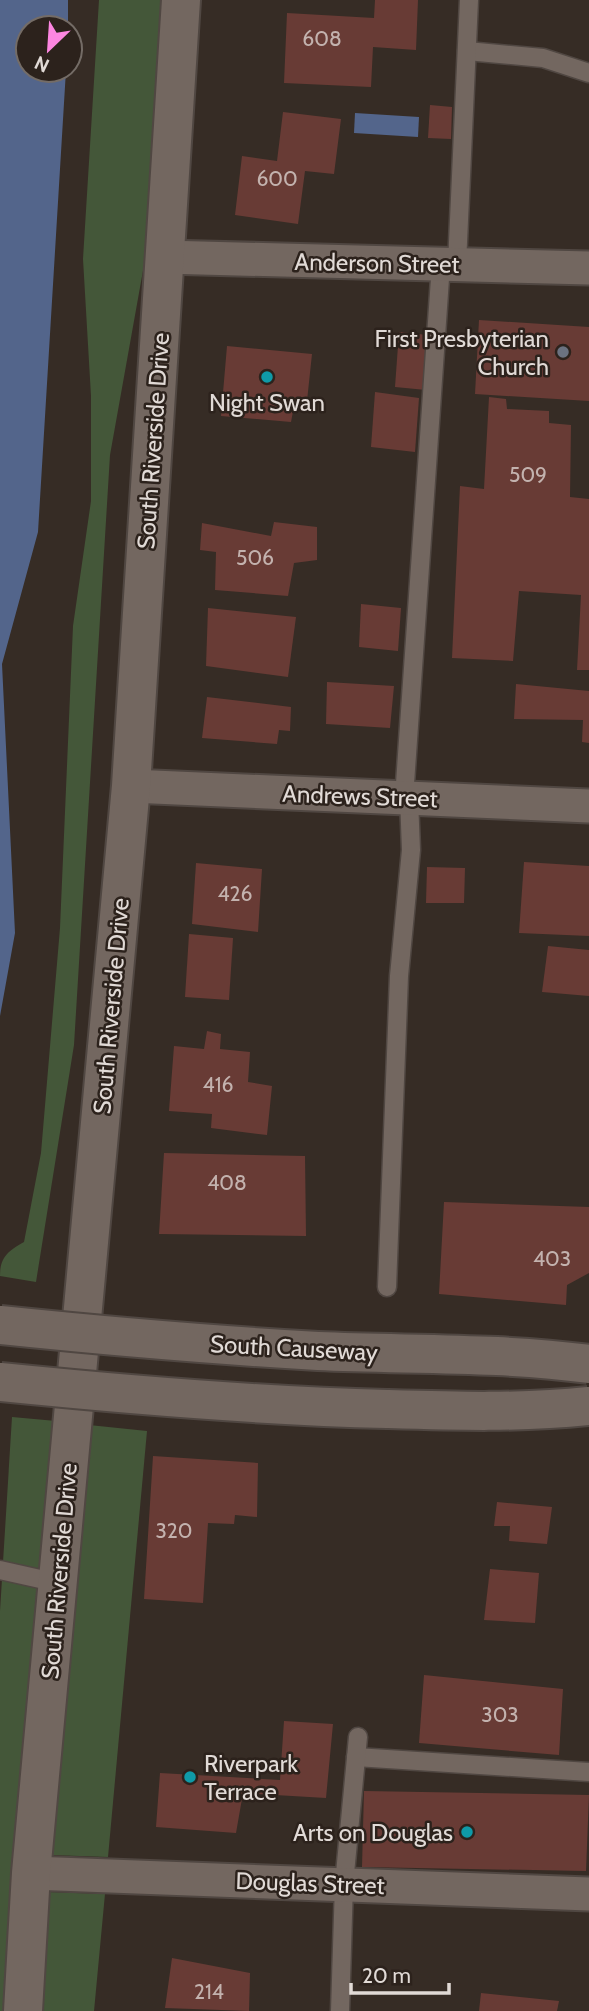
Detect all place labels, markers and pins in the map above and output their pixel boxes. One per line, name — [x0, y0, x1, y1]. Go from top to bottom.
place label: First Presbyterian Church — [374, 324, 549, 381]
marker: First Presbyterian Church — [555, 344, 571, 360]
marker: Night Swan — [259, 369, 275, 385]
place label: Night Swan — [209, 388, 325, 417]
place label: Riverpark Terrace — [204, 1749, 298, 1806]
marker: Riverpark Terrace — [182, 1769, 198, 1785]
place label: Arts on Douglas — [293, 1818, 453, 1847]
marker: Arts on Douglas — [459, 1824, 475, 1840]

